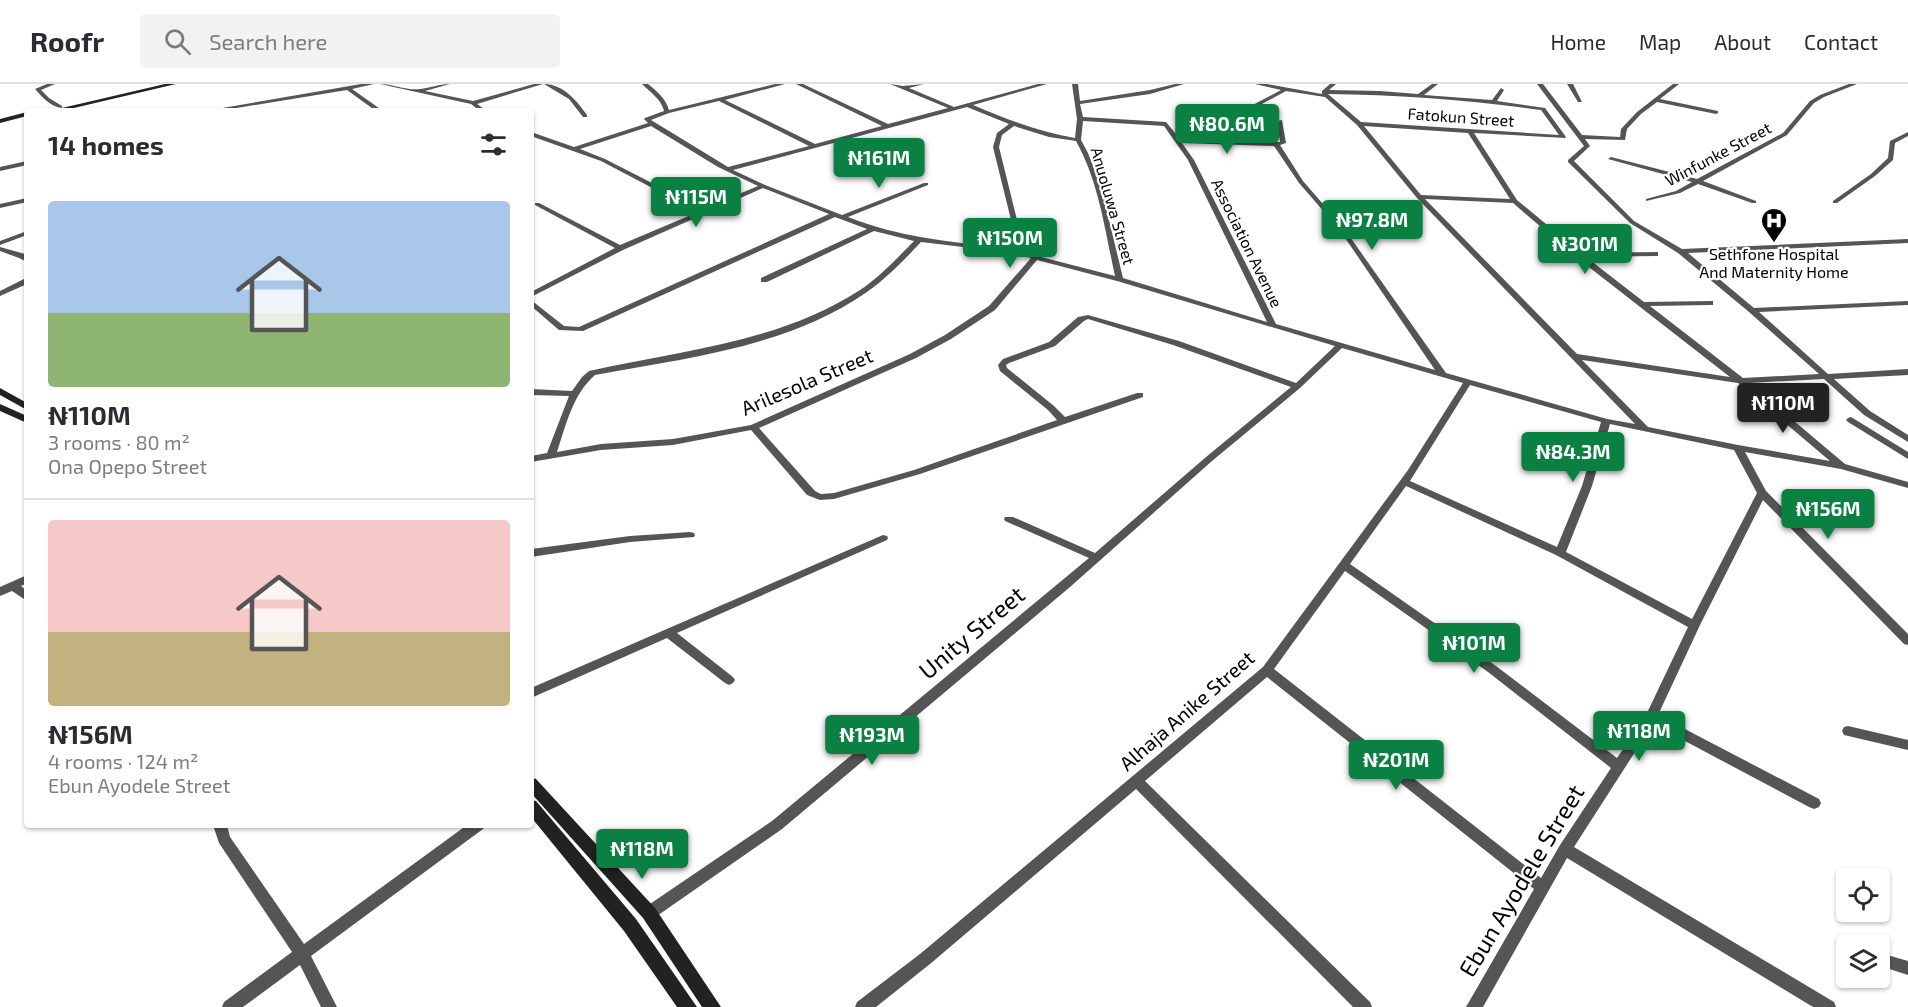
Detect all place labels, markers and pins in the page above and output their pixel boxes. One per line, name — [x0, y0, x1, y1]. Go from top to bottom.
pin: ₦80.6M — [1178, 104, 1276, 155]
pin: ₦161M — [837, 138, 921, 189]
pin: ₦115M — [654, 177, 738, 228]
pin: ₦97.8M — [1323, 200, 1421, 251]
hospital icon: Sethfone Hospital And Maternity Home — [1759, 206, 1789, 244]
pin: ₦150M — [968, 218, 1052, 269]
pin: ₦301M — [1543, 224, 1627, 275]
place label: Sethfone Hospital And Maternity Home — [1699, 244, 1849, 281]
pin: ₦110M — [1741, 383, 1825, 434]
pin: ₦84.3M — [1524, 432, 1622, 483]
pin: ₦156M — [1786, 489, 1870, 540]
pin: ₦101M — [1432, 623, 1516, 674]
pin: ₦118M — [1597, 711, 1681, 762]
pin: ₦193M — [830, 715, 914, 766]
pin: ₦201M — [1354, 740, 1438, 791]
pin: ₦118M — [600, 829, 684, 880]

